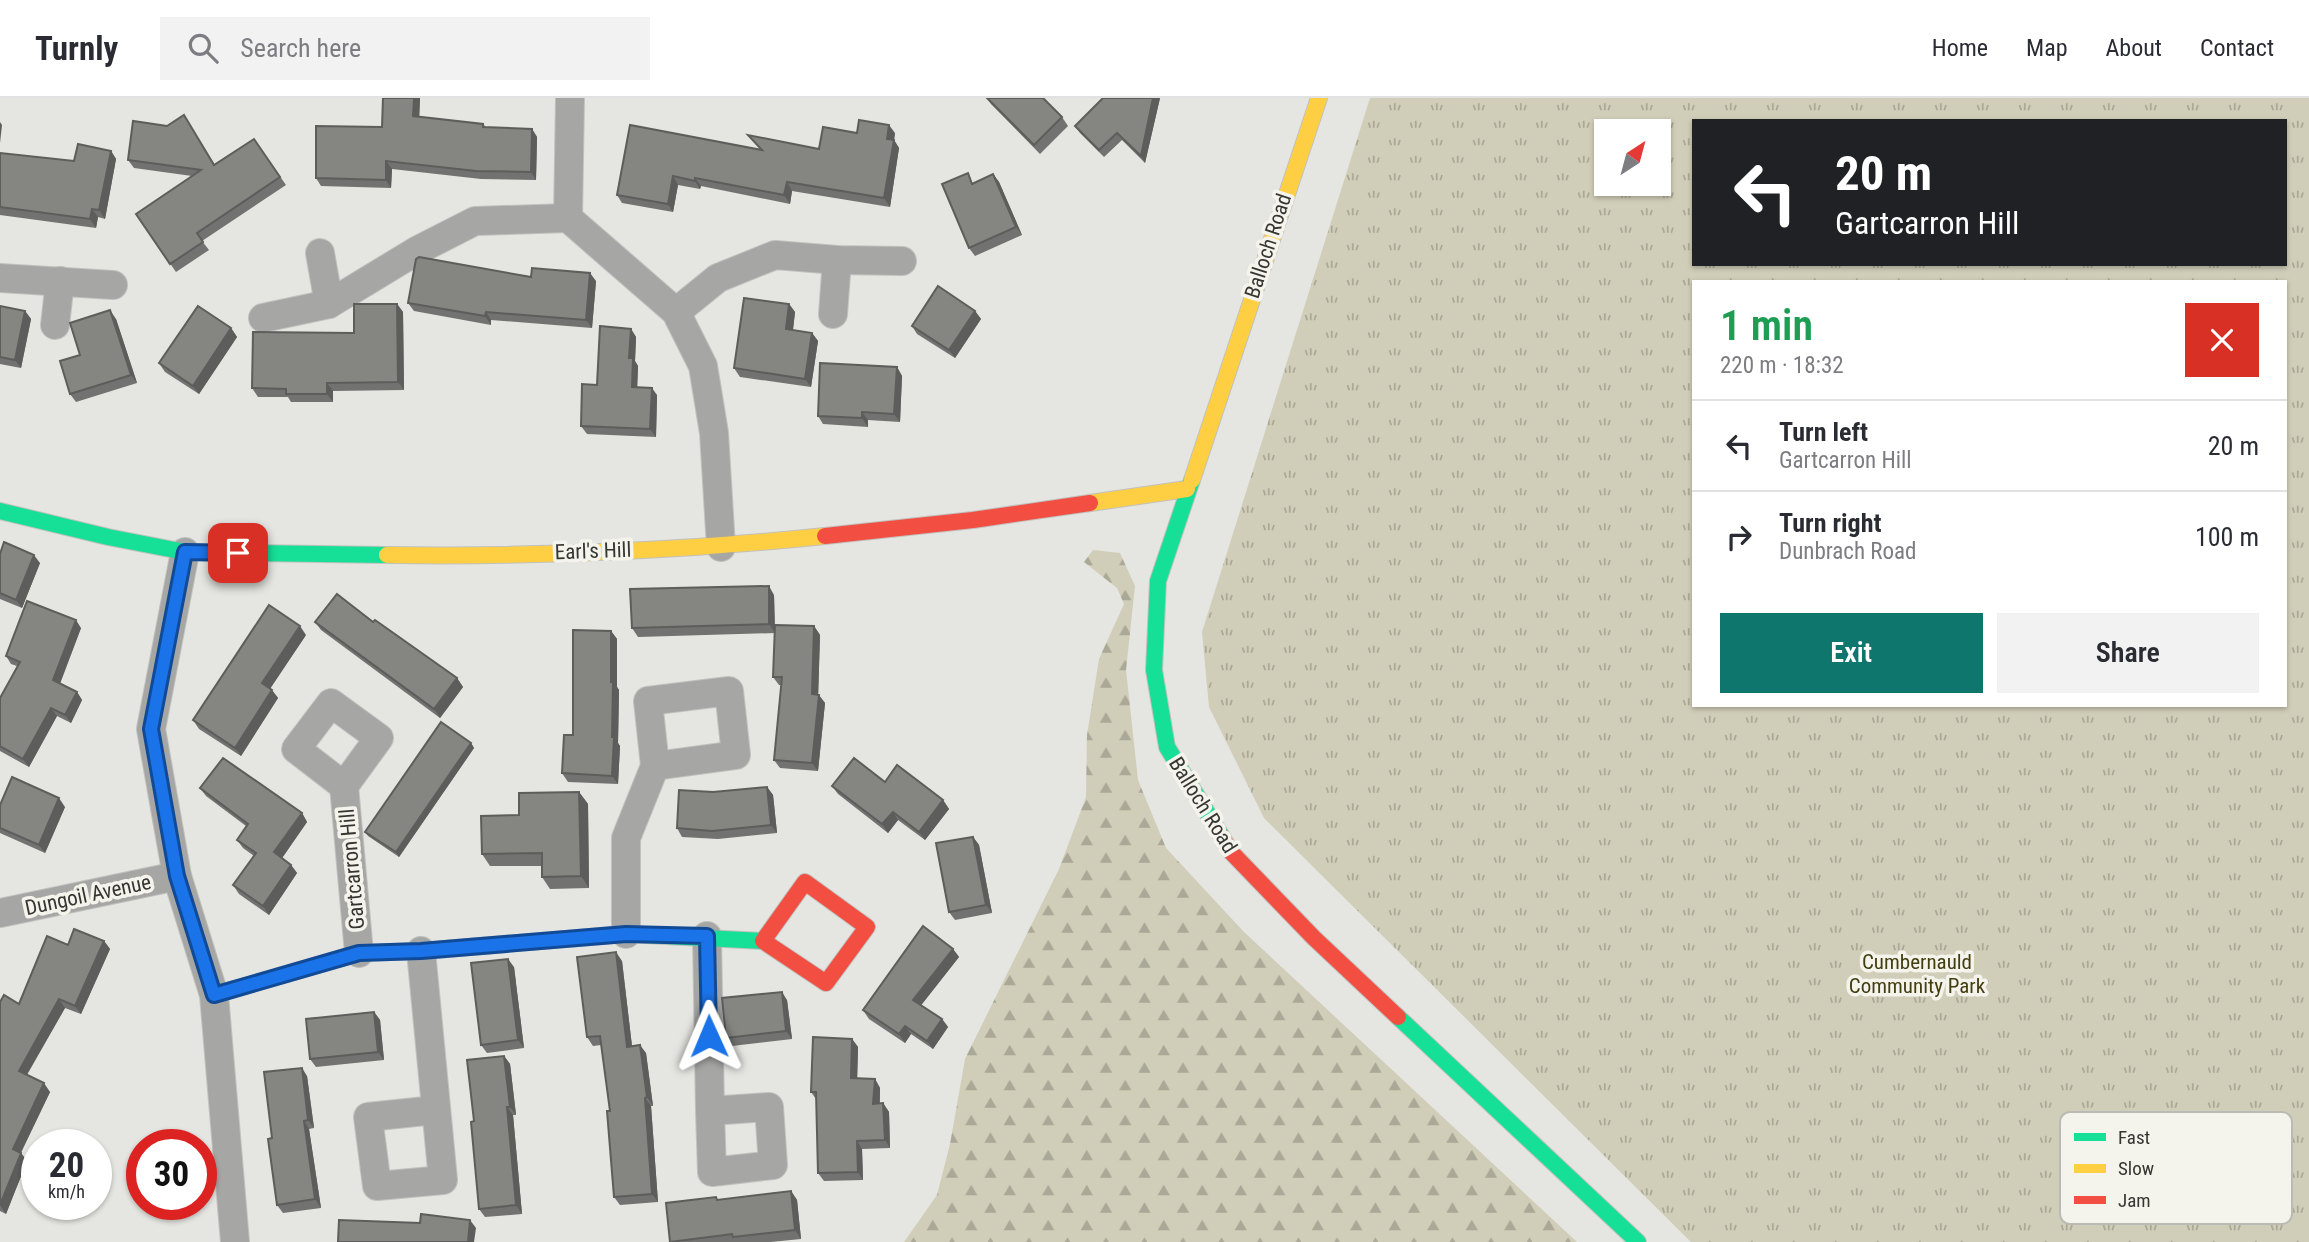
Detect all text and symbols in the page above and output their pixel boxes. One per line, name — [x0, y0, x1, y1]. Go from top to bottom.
search box — [160, 17, 650, 80]
text: Turnly — [35, 29, 118, 68]
icon: search — [184, 29, 222, 67]
text: Search here — [240, 33, 361, 63]
text: Home — [1932, 34, 1988, 62]
text: Map — [2026, 34, 2068, 62]
text: About — [2106, 34, 2162, 62]
text: Contact — [2200, 34, 2274, 62]
north arrow — [1594, 119, 1671, 196]
map controls — [1594, 119, 1671, 196]
text: 20 m — [1835, 145, 1932, 202]
icon: left — [1720, 147, 1811, 238]
street label: Balloch Road — [1240, 191, 1296, 301]
text: Gartcarron Hill — [1835, 204, 2019, 242]
text: 1 min — [1720, 301, 1813, 350]
button: close — [2185, 303, 2259, 377]
text: 220 m · 18:32 — [1720, 352, 1844, 379]
text: Turn left — [1779, 417, 1868, 447]
icon: left — [1720, 427, 1758, 465]
text: 20 m — [2208, 431, 2259, 461]
text: Gartcarron Hill — [1779, 447, 1911, 474]
text: Turn right — [1779, 508, 1881, 538]
icon: right — [1720, 518, 1758, 556]
text: 100 m — [2195, 522, 2259, 552]
pin — [208, 523, 268, 583]
icon: arrive — [219, 534, 257, 572]
street label: Earl's Hill — [554, 538, 632, 564]
text: Dunbrach Road — [1779, 538, 1917, 565]
button: Exit — [1720, 613, 1983, 693]
button: Share — [1997, 613, 2259, 693]
street label: Balloch Road — [1164, 753, 1242, 857]
street label: Gartcarron Hill — [335, 808, 369, 930]
street label: Dungoil Avenue — [23, 870, 153, 920]
park label: Cumbernauld Community Park — [1849, 950, 1986, 998]
position arrow — [672, 999, 746, 1073]
legend — [2060, 1112, 2292, 1224]
text: Fast — [2118, 1126, 2150, 1149]
speed limit sign: 30 — [126, 1129, 217, 1220]
text: 20 — [49, 1145, 84, 1186]
text: Slow — [2118, 1157, 2154, 1180]
text: km/h — [48, 1181, 85, 1202]
text: Jam — [2118, 1189, 2151, 1212]

